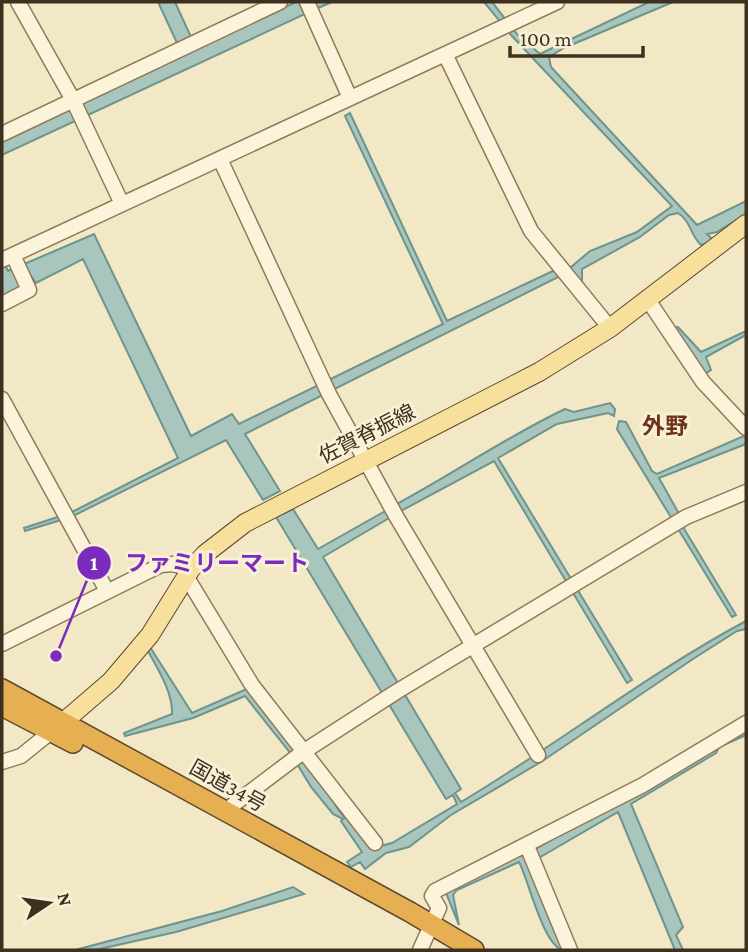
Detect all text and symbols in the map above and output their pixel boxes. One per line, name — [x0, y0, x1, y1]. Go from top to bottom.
scale bar — [510, 14, 643, 58]
text: 100 m — [520, 27, 572, 51]
street label: 佐賀脊振線 — [315, 399, 419, 469]
district label: 外野 — [642, 413, 688, 439]
callout: ファミリーマート — [76, 541, 323, 585]
text: ファミリーマート — [125, 550, 309, 576]
text: 1 — [90, 551, 98, 575]
street label: 国道34号 — [186, 755, 270, 817]
north arrow — [14, 868, 84, 938]
text: N — [53, 891, 77, 908]

